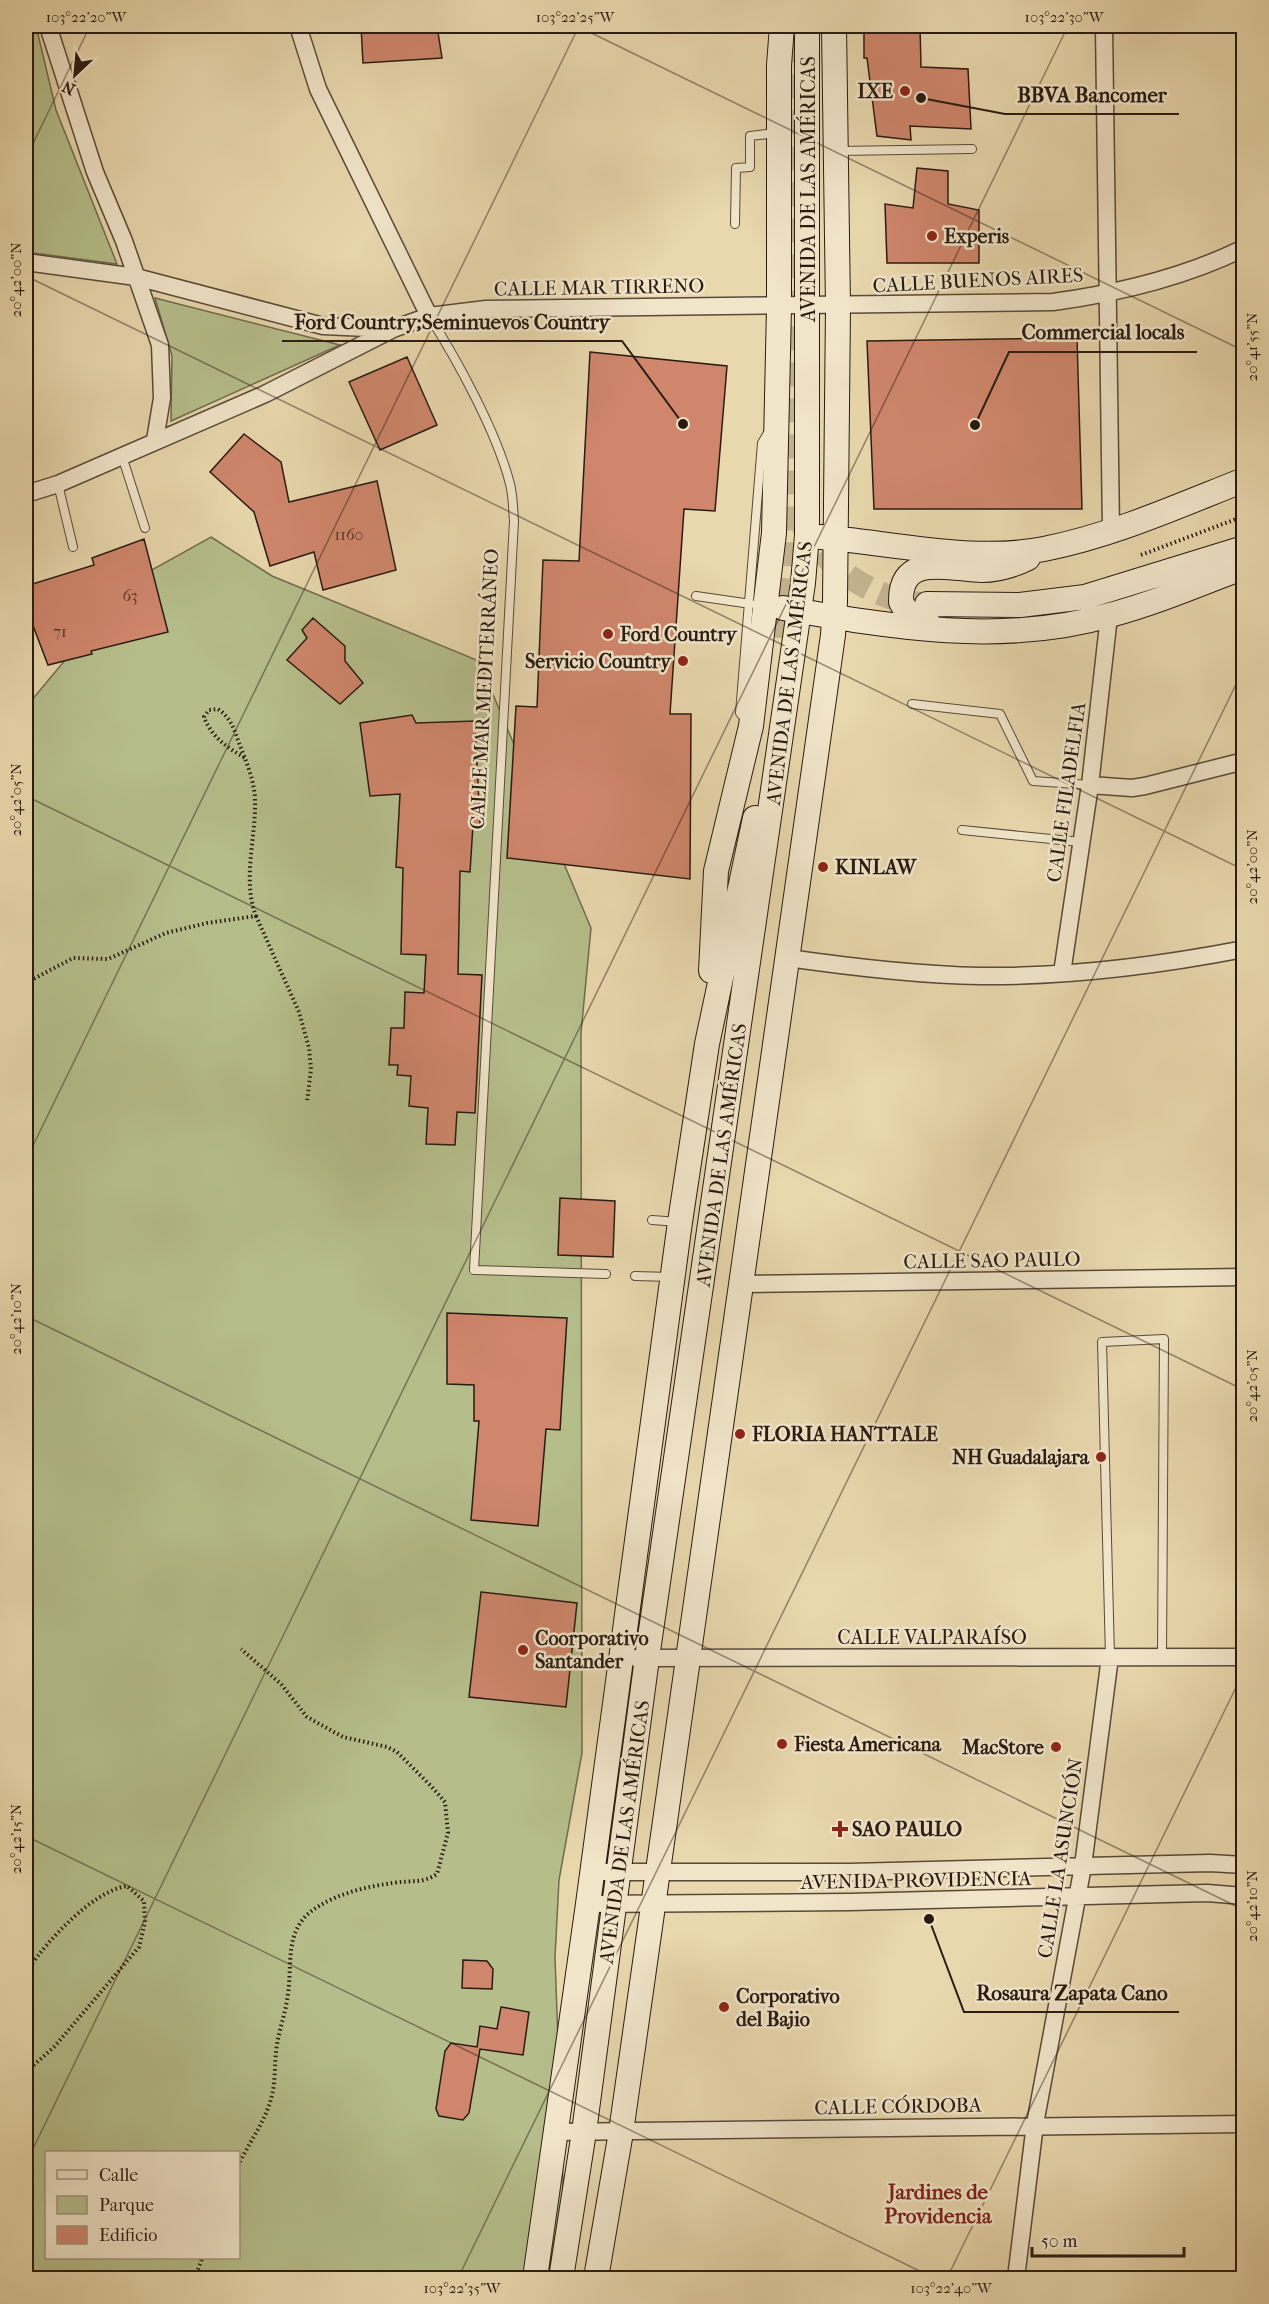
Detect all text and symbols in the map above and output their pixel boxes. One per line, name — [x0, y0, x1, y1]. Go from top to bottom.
text: 103°22'20"W — [46, 8, 127, 26]
text: 103°22'25"W — [536, 8, 616, 26]
text: 103°22'30"W — [1025, 8, 1105, 26]
north arrow — [45, 45, 105, 105]
street label: AVENIDA DE LAS AMÉRICAS — [796, 56, 820, 323]
callout: BBVA Bancomer — [1005, 75, 1179, 114]
text: N — [58, 76, 78, 99]
place label: IXE — [857, 80, 893, 103]
text: BBVA Bancomer — [1017, 83, 1168, 107]
marker: IXE — [898, 84, 912, 98]
place label: Experis — [944, 225, 1010, 248]
marker: Experis — [925, 229, 939, 243]
text: 20°42'00"N — [7, 242, 25, 318]
street label: CALLE BUENOS AIRES — [872, 263, 1084, 297]
street label: CALLE MAR TIRRENO — [494, 274, 704, 301]
callout: Ford Country;Seminuevos Country — [282, 302, 622, 341]
text: Ford Country;Seminuevos Country — [293, 310, 612, 334]
text: 20°41'55"N — [1243, 312, 1261, 382]
callout: Commercial locals — [1009, 313, 1197, 352]
text: Commercial locals — [1021, 320, 1185, 344]
house number: 1160 — [335, 525, 363, 544]
street label: AVENIDA DE LAS AMÉRICAS — [761, 540, 817, 807]
street label: CALLE MAR MEDITERRÁNEO — [465, 548, 503, 830]
house number: 63 — [122, 586, 138, 605]
house number: 71 — [53, 622, 67, 641]
place label: Ford Country — [619, 623, 738, 646]
marker: Ford Country — [601, 627, 615, 641]
place label: Servicio Country — [525, 650, 672, 673]
marker: Servicio Country — [676, 654, 690, 668]
street label: CALLE FILADELFIA — [1042, 700, 1091, 884]
text: 20°42'05"N — [7, 763, 25, 837]
text: 20°42'00"N — [1243, 829, 1261, 905]
place label: KINLAW — [835, 856, 918, 879]
marker: KINLAW — [816, 860, 830, 874]
street label: AVENIDA DE LAS AMÉRICAS — [690, 1022, 751, 1289]
street label: CALLE SAO PAULO — [903, 1247, 1081, 1274]
text: 20°42'10"N — [7, 1282, 25, 1355]
text: 20°42'05"N — [1243, 1349, 1261, 1423]
place label: FLORIA HANTTALE — [751, 1423, 938, 1446]
marker: FLORIA HANTTALE — [733, 1427, 747, 1441]
place label: NH Guadalajara — [952, 1446, 1090, 1469]
marker: NH Guadalajara — [1094, 1450, 1108, 1464]
street label: CALLE VALPARAÍSO — [837, 1625, 1027, 1649]
place label: Coorporativo Santander — [535, 1627, 649, 1673]
marker: Coorporativo Santander — [516, 1643, 530, 1657]
street label: AVENIDA DE LAS AMÉRICAS — [593, 1699, 654, 1966]
place label: Fiesta Americana — [793, 1733, 942, 1756]
place label: MacStore — [961, 1736, 1044, 1759]
marker: Fiesta Americana — [775, 1737, 789, 1751]
marker: MacStore — [1049, 1740, 1063, 1754]
street label: CALLE LA ASUNCIÓN — [1031, 1756, 1088, 1960]
text: 20°42'15"N — [7, 1803, 25, 1874]
place label: SAO PAULO — [852, 1818, 962, 1841]
marker: SAO PAULO — [833, 1822, 847, 1836]
street label: AVENIDA PROVIDENCIA — [800, 1867, 1033, 1894]
text: 20°42'10"N — [1243, 1869, 1261, 1942]
callout: Rosaura Zapata Cano — [964, 1973, 1179, 2012]
text: Rosaura Zapata Cano — [976, 1981, 1168, 2005]
place label: Corporativo del Bajio — [736, 1985, 840, 2031]
marker: Corporativo del Bajio — [717, 2000, 731, 2014]
street label: CALLE CÓRDOBA — [814, 2092, 983, 2119]
legend — [45, 2151, 240, 2259]
text: Calle — [99, 2165, 138, 2186]
district label: Jardines de Providencia — [884, 2180, 993, 2228]
text: Parque — [99, 2195, 154, 2216]
scale bar — [1032, 2220, 1184, 2258]
text: Edificio — [99, 2225, 157, 2246]
text: 50 m — [1041, 2231, 1078, 2252]
text: 103°22'35"W — [424, 2279, 502, 2297]
text: 103°22'40"W — [910, 2279, 993, 2297]

